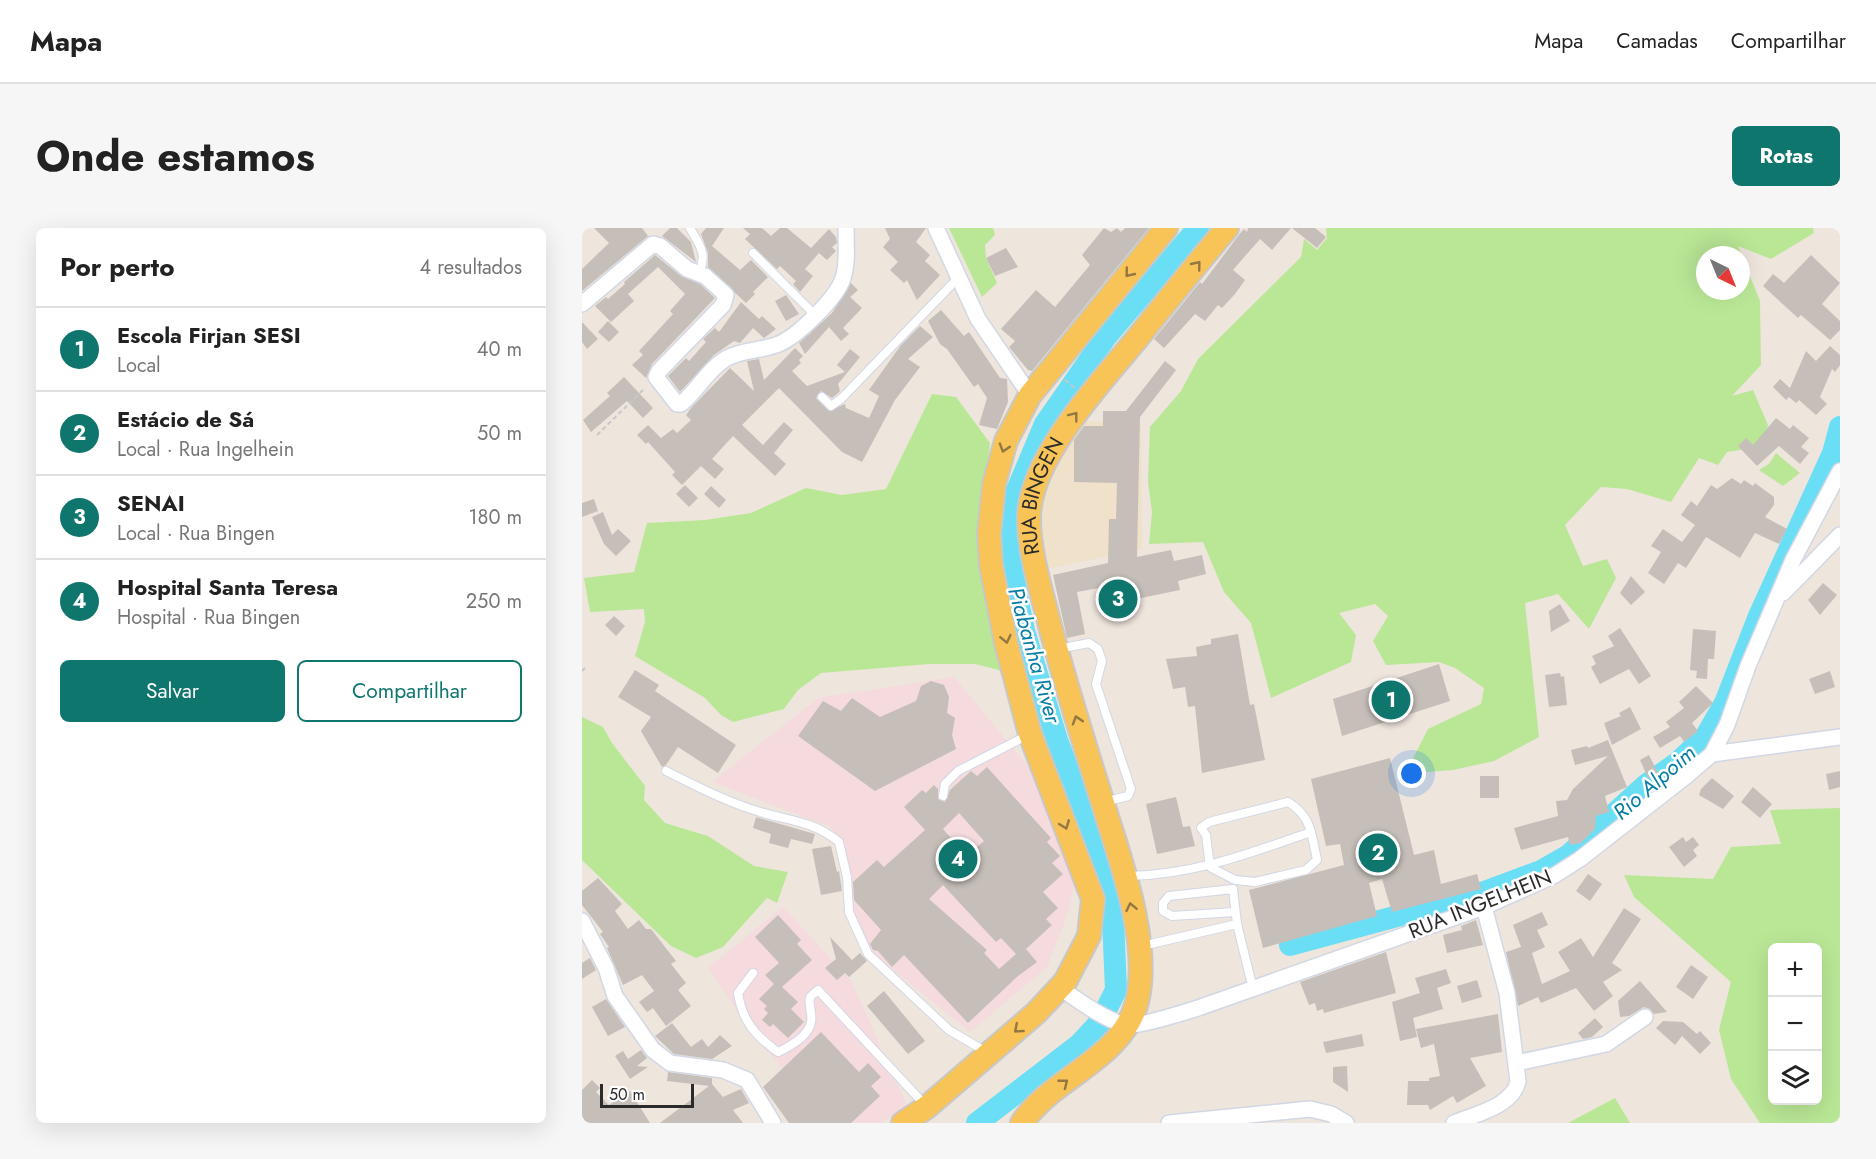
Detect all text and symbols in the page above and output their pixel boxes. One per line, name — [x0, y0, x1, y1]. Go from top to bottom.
text: Mapa — [30, 21, 102, 62]
text: Mapa — [1534, 26, 1583, 56]
text: Camadas — [1616, 26, 1698, 56]
text: Compartilhar — [1731, 26, 1846, 56]
text: Onde estamos — [36, 126, 315, 187]
button: Rotas — [1732, 126, 1840, 186]
north arrow — [1696, 246, 1750, 300]
text: Por perto — [60, 248, 174, 286]
text: 4 resultados — [420, 253, 522, 282]
one-way arrow — [1189, 260, 1200, 271]
one-way arrow — [1126, 266, 1137, 277]
text: Escola Firjan SESI — [117, 319, 301, 351]
text: 1 — [74, 335, 85, 364]
text: 40 m — [477, 335, 522, 364]
text: Local — [117, 351, 161, 380]
text: Estácio de Sá — [117, 403, 254, 435]
one-way arrow — [1066, 411, 1077, 422]
text: 2 — [73, 419, 86, 448]
text: 50 m — [477, 419, 522, 448]
street label: RUA BINGEN — [1014, 431, 1071, 557]
text: Local · Rua Ingelhein — [117, 435, 294, 464]
one-way arrow — [999, 442, 1011, 453]
text: SENAI — [117, 487, 185, 519]
text: 3 — [73, 503, 86, 532]
text: 180 m — [468, 503, 522, 532]
text: Local · Rua Bingen — [117, 519, 275, 548]
text: Hospital Santa Teresa — [117, 571, 338, 603]
pin: 3 — [1098, 576, 1138, 622]
water label: Piabanha River — [1000, 583, 1070, 728]
text: 4 — [73, 587, 86, 616]
text: 250 m — [466, 587, 522, 616]
text: Hospital · Rua Bingen — [117, 603, 300, 632]
one-way arrow — [999, 634, 1012, 644]
button: Salvar — [60, 660, 285, 722]
button: Compartilhar — [297, 660, 522, 722]
pin: 1 — [1372, 678, 1410, 722]
one-way arrow — [1072, 715, 1084, 726]
water label: Rio Alpoim — [1605, 737, 1703, 827]
your location — [1397, 759, 1426, 788]
one-way arrow — [1058, 819, 1070, 830]
pin: 2 — [1358, 830, 1398, 876]
pin: 4 — [938, 836, 977, 882]
street label: RUA INGELHEIN — [1404, 862, 1556, 946]
one-way arrow — [1125, 903, 1138, 913]
map controls — [1768, 943, 1822, 1105]
button: + — [1768, 943, 1822, 997]
button: − — [1768, 997, 1822, 1051]
one-way arrow — [1014, 1022, 1025, 1033]
button: layers — [1768, 1051, 1822, 1105]
one-way arrow — [1057, 1079, 1068, 1090]
scale bar — [600, 1081, 694, 1108]
text: 50 m — [609, 1083, 645, 1106]

